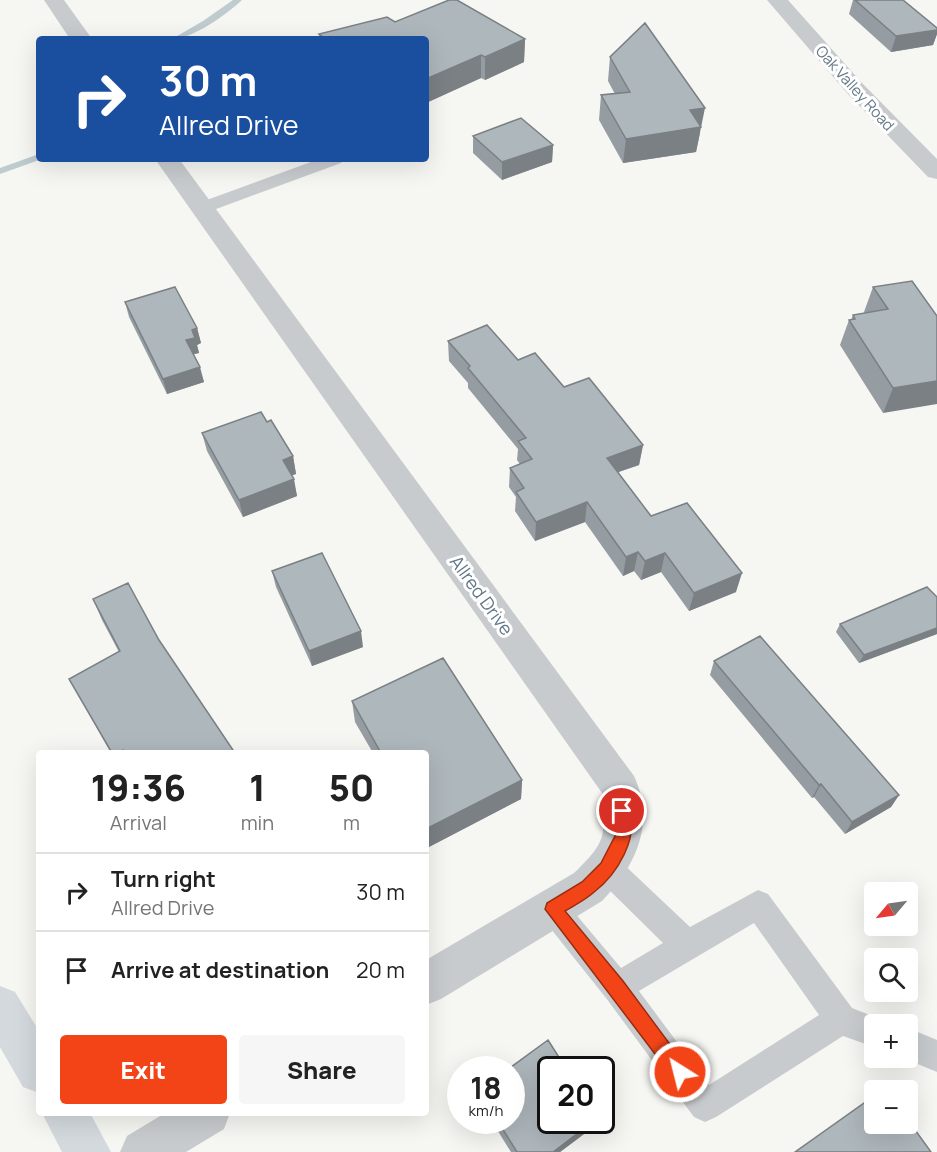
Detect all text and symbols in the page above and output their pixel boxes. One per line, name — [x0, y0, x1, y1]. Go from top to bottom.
street label: Oak Valley Road — [811, 41, 899, 135]
text: 30 m — [159, 51, 257, 109]
icon: right — [60, 60, 138, 138]
text: Allred Drive — [159, 106, 298, 143]
street label: Allred Drive — [445, 550, 519, 640]
text: 19:36 — [91, 763, 186, 812]
text: 1 — [249, 763, 266, 812]
text: 50 — [329, 763, 374, 812]
pin — [596, 785, 647, 836]
icon: arrive — [605, 794, 638, 827]
text: Arrival — [110, 809, 167, 836]
text: min — [241, 809, 274, 836]
text: m — [343, 809, 360, 836]
text: Turn right — [111, 864, 216, 894]
icon: right — [60, 876, 93, 909]
text: 30 m — [356, 877, 405, 907]
north arrow — [864, 882, 918, 936]
map controls — [864, 882, 918, 1134]
text: Allred Drive — [111, 894, 214, 921]
button: search — [864, 948, 918, 1002]
icon: arrive — [60, 954, 93, 987]
text: Arrive at destination — [111, 955, 329, 985]
text: 20 m — [356, 955, 405, 985]
button: + — [864, 1014, 918, 1068]
button: Exit — [60, 1035, 227, 1104]
button: Share — [239, 1035, 405, 1104]
position arrow — [648, 1040, 712, 1104]
speed limit sign: 20 — [537, 1056, 615, 1134]
text: 18 — [470, 1067, 502, 1108]
button: − — [864, 1080, 918, 1134]
text: km/h — [469, 1100, 503, 1121]

